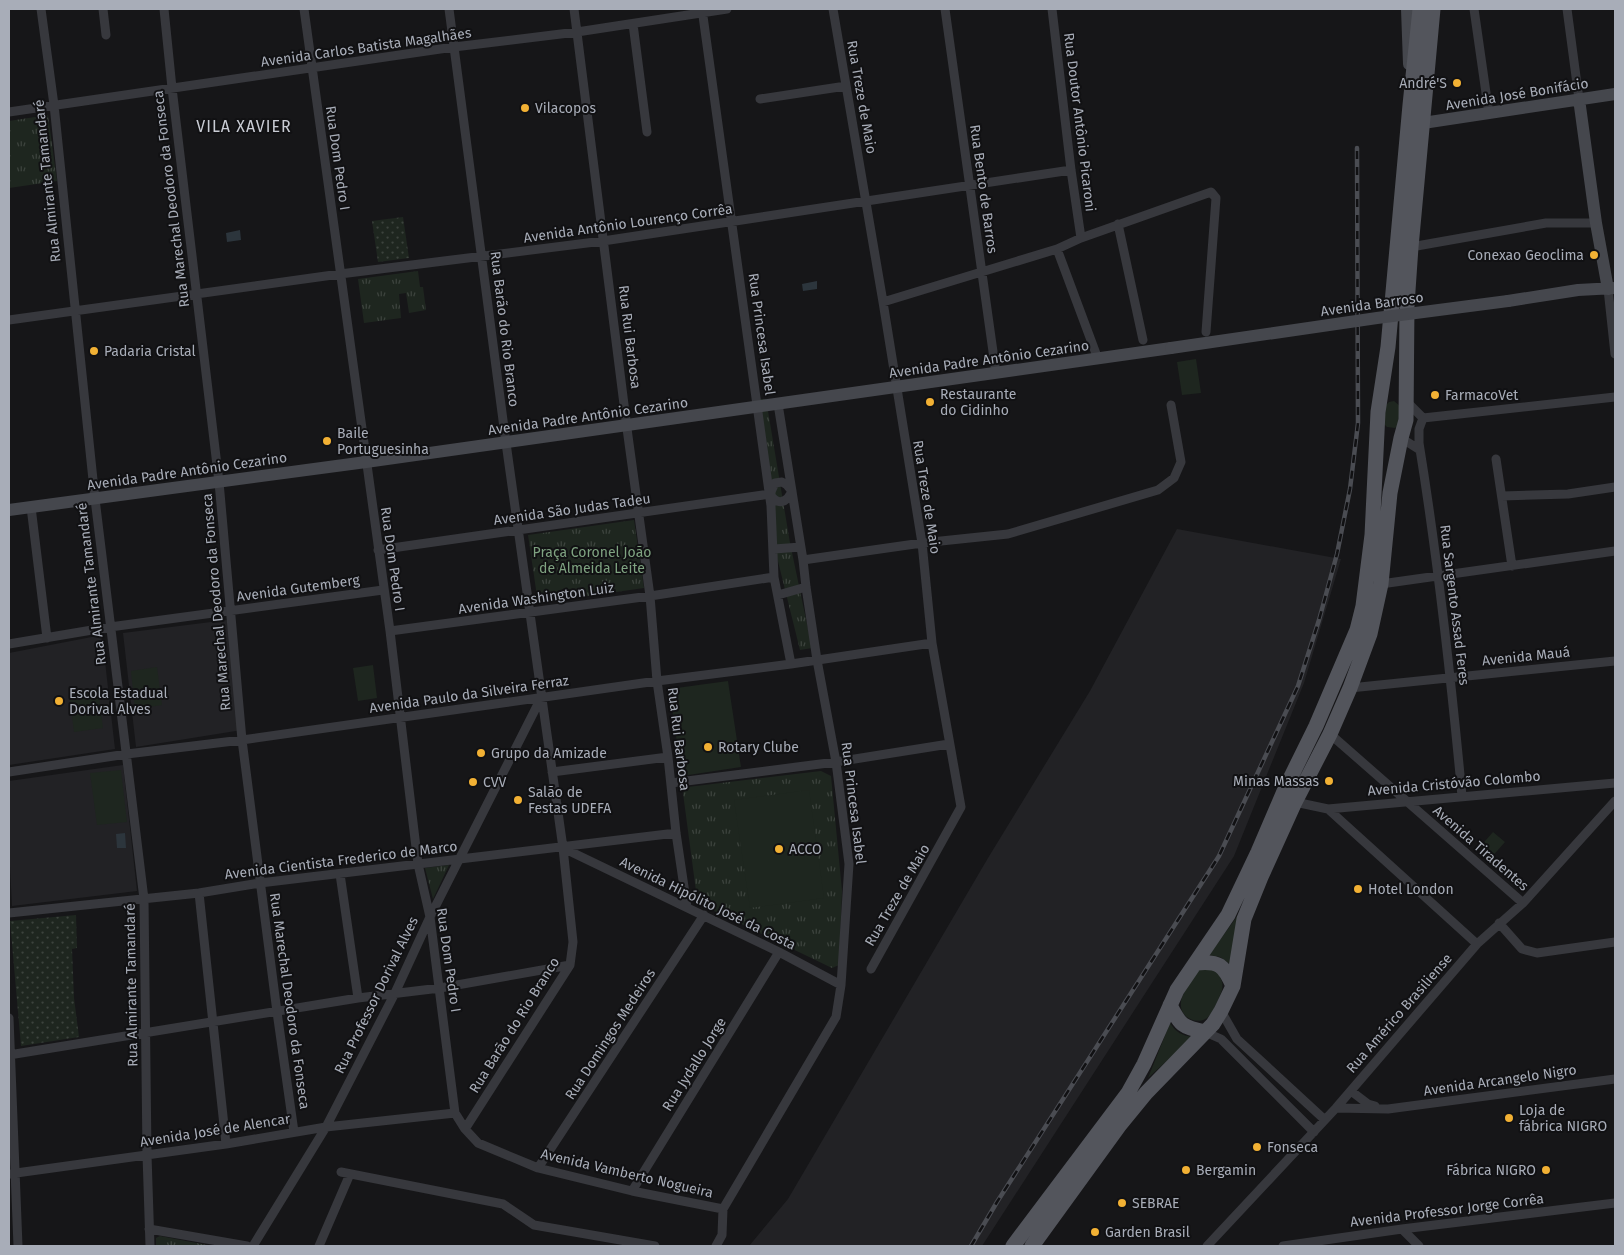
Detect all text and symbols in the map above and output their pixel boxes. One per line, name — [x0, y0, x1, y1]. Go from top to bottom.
street label: Avenida Carlos Batista Magalhães — [260, 24, 473, 71]
street label: Rua Doutor Antônio Picaroni — [1060, 32, 1099, 213]
street label: Rua Treze de Maio — [843, 39, 880, 155]
place label: André'S — [1399, 75, 1447, 92]
street label: Avenida José Bonifácio — [1444, 75, 1590, 114]
marker: André'S — [1451, 77, 1463, 89]
street label: Rua Marechal Deodoro da Fonseca — [150, 90, 193, 308]
street label: Rua Almirante Tamandaré — [30, 99, 64, 263]
place label: Vilacopos — [535, 100, 596, 117]
marker: Vilacopos — [519, 102, 531, 114]
street label: Rua Dom Pedro I — [322, 105, 353, 212]
district label: VILA XAVIER — [196, 117, 292, 136]
street label: Rua Bento de Barros — [966, 124, 1001, 255]
street label: Avenida Antônio Lourenço Corrêa — [522, 200, 734, 247]
place label: Conexao Geoclima — [1467, 247, 1584, 264]
marker: Conexao Geoclima — [1588, 249, 1600, 261]
street label: Rua Barão do Rio Branco — [487, 250, 523, 408]
street label: Rua Princesa Isabel — [745, 272, 779, 396]
street label: Rua Rui Barbosa — [615, 284, 644, 390]
street label: Avenida Barroso — [1320, 289, 1425, 320]
street label: Avenida Padre Antônio Cezarino — [888, 337, 1090, 382]
place label: Padaria Cristal — [104, 343, 196, 360]
marker: Padaria Cristal — [88, 345, 100, 357]
place label: Restaurante do Cidinho — [940, 386, 1016, 419]
place label: FarmacoVet — [1445, 387, 1519, 404]
marker: FarmacoVet — [1429, 389, 1441, 401]
street label: Avenida Padre Antônio Cezarino — [487, 394, 689, 439]
marker: Restaurante do Cidinho — [924, 396, 936, 408]
place label: Baile Portuguesinha — [337, 425, 429, 458]
marker: Baile Portuguesinha — [321, 435, 333, 447]
street label: Rua Treze de Maio — [909, 439, 944, 555]
street label: Avenida Padre Antônio Cezarino — [86, 449, 288, 494]
street label: Avenida São Judas Tadeu — [493, 490, 652, 529]
street label: Rua Marechal Deodoro da Fonseca — [199, 492, 234, 711]
street label: Rua Almirante Tamandaré — [73, 502, 110, 666]
street label: Rua Dom Pedro I — [377, 506, 408, 613]
street label: Rua Sargento Assad Feres — [1436, 524, 1473, 687]
park label: Praça Coronel João de Almeida Leite — [533, 544, 651, 577]
street label: Avenida Gutemberg — [235, 571, 361, 606]
street label: Avenida Washington Luiz — [457, 579, 615, 618]
street label: Avenida Mauá — [1481, 643, 1571, 670]
street label: Avenida Paulo da Silveira Ferraz — [368, 672, 570, 717]
place label: Escola Estadual Dorival Alves — [69, 685, 168, 718]
street label: Rua Rui Barbosa — [664, 686, 693, 792]
marker: Escola Estadual Dorival Alves — [53, 695, 65, 707]
place label: Rotary Clube — [718, 739, 799, 756]
marker: Rotary Clube — [702, 741, 714, 753]
street label: Rua Princesa Isabel — [838, 741, 869, 865]
place label: Grupo da Amizade — [491, 745, 607, 762]
marker: Grupo da Amizade — [475, 747, 487, 759]
street label: Avenida Cristóvão Colombo — [1367, 767, 1541, 800]
place label: Minas Massas — [1233, 773, 1319, 790]
place label: CVV — [483, 774, 507, 791]
marker: Minas Massas — [1323, 775, 1335, 787]
marker: CVV — [467, 776, 479, 788]
place label: Salão de Festas UDEFA — [528, 784, 611, 817]
marker: Salão de Festas UDEFA — [512, 794, 524, 806]
street label: Avenida Tiradentes — [1429, 802, 1532, 895]
street label: Avenida Cientista Frederico de Marco — [224, 838, 458, 883]
place label: ACCO — [789, 841, 822, 858]
street label: Rua Treze de Maio — [861, 841, 934, 949]
marker: ACCO — [773, 843, 785, 855]
street label: Avenida Hipólito José da Costa — [617, 853, 799, 954]
place label: Hotel London — [1368, 881, 1454, 898]
marker: Hotel London — [1352, 883, 1364, 895]
street label: Rua Marechal Deodoro da Fonseca — [266, 892, 313, 1110]
street label: Rua Almirante Tamandaré — [122, 903, 141, 1067]
street label: Rua Dom Pedro I — [433, 907, 464, 1014]
street label: Rua Professor Dorival Alves — [331, 913, 422, 1077]
street label: Rua Américo Brasiliense — [1343, 950, 1456, 1077]
street label: Rua Barão do Rio Branco — [466, 954, 563, 1096]
street label: Rua Domingos Medeiros — [562, 965, 659, 1103]
street label: Rua Jydallo Jorge — [659, 1014, 730, 1114]
street label: Avenida Arcangelo Nigro — [1423, 1061, 1578, 1100]
place label: Loja de fábrica NIGRO — [1519, 1102, 1607, 1135]
street label: Avenida José de Alencar — [139, 1110, 292, 1151]
marker: Loja de fábrica NIGRO — [1503, 1112, 1515, 1124]
place label: Fonseca — [1267, 1139, 1318, 1156]
marker: Fonseca — [1251, 1141, 1263, 1153]
street label: Avenida Vamberto Nogueira — [539, 1145, 715, 1202]
place label: Bergamin — [1196, 1162, 1256, 1179]
place label: Fábrica NIGRO — [1446, 1162, 1536, 1179]
marker: Bergamin — [1180, 1164, 1192, 1176]
marker: Fábrica NIGRO — [1540, 1164, 1552, 1176]
street label: Avenida Professor Jorge Corrêa — [1349, 1190, 1545, 1231]
place label: SEBRAE — [1132, 1195, 1180, 1212]
marker: SEBRAE — [1116, 1197, 1128, 1209]
place label: Garden Brasil — [1105, 1224, 1190, 1241]
marker: Garden Brasil — [1089, 1226, 1101, 1238]

